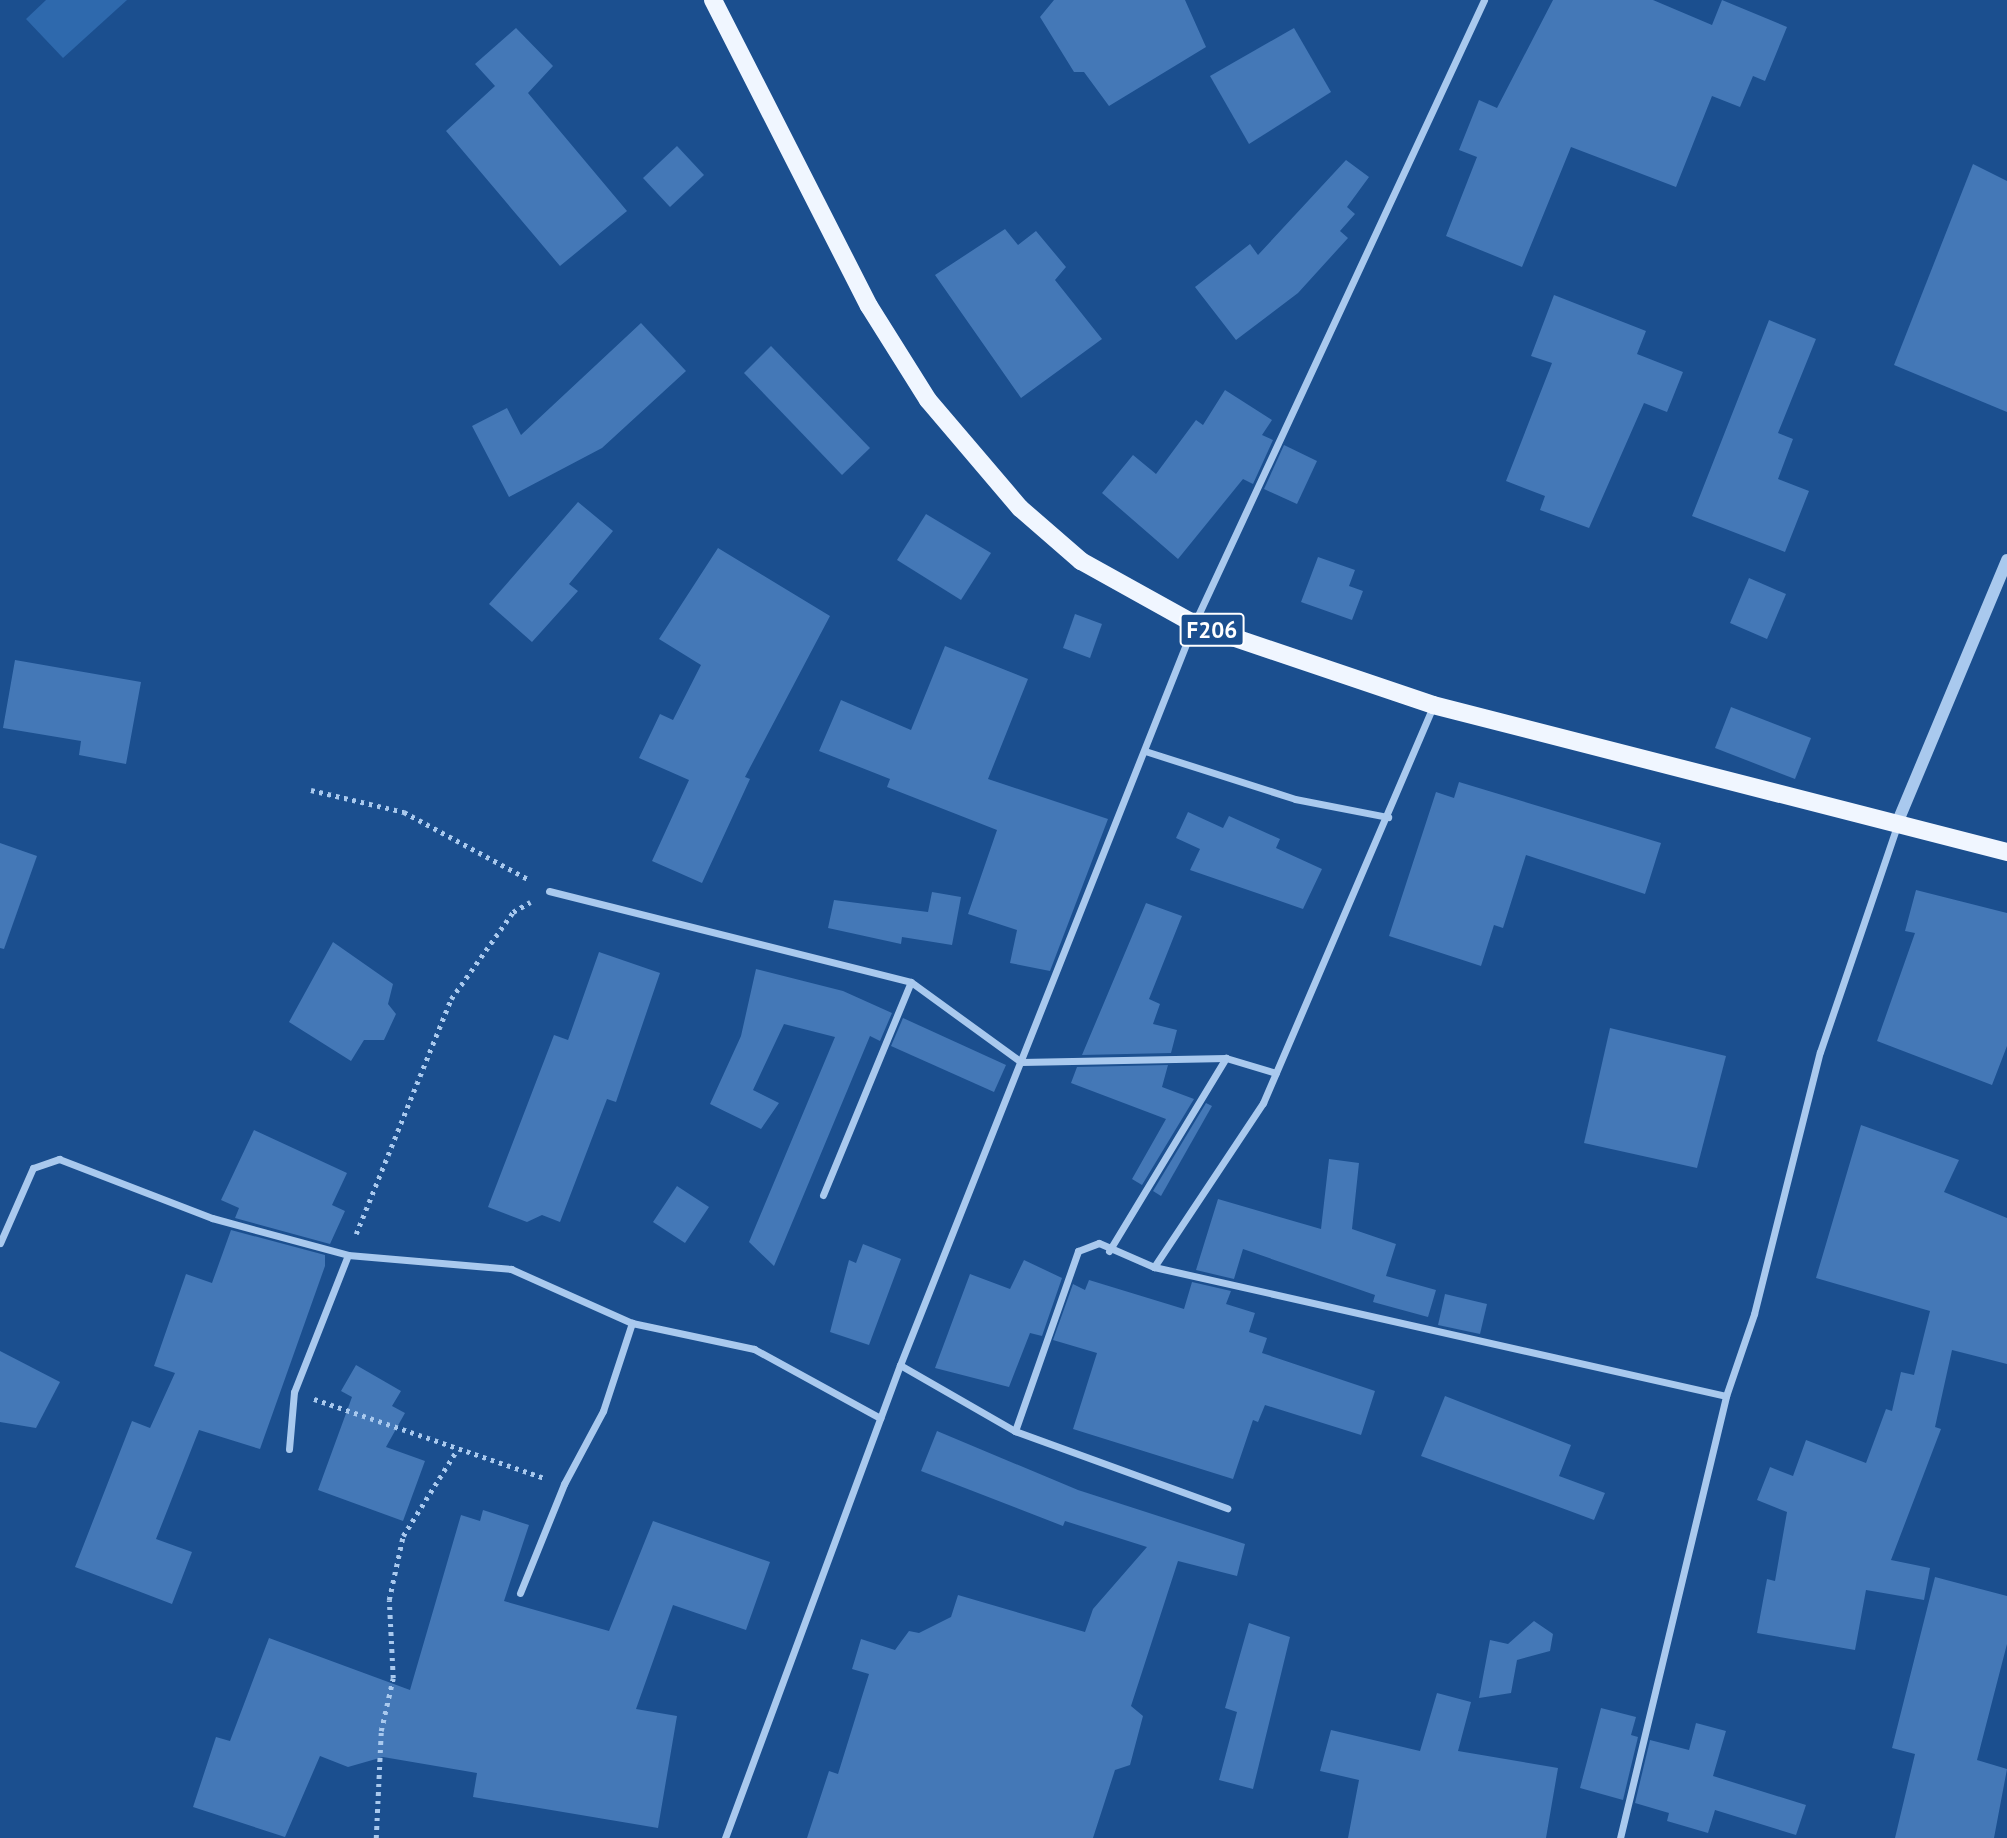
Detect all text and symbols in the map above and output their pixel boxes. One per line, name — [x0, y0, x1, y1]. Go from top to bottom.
road number: F206 — [1179, 610, 1245, 650]

